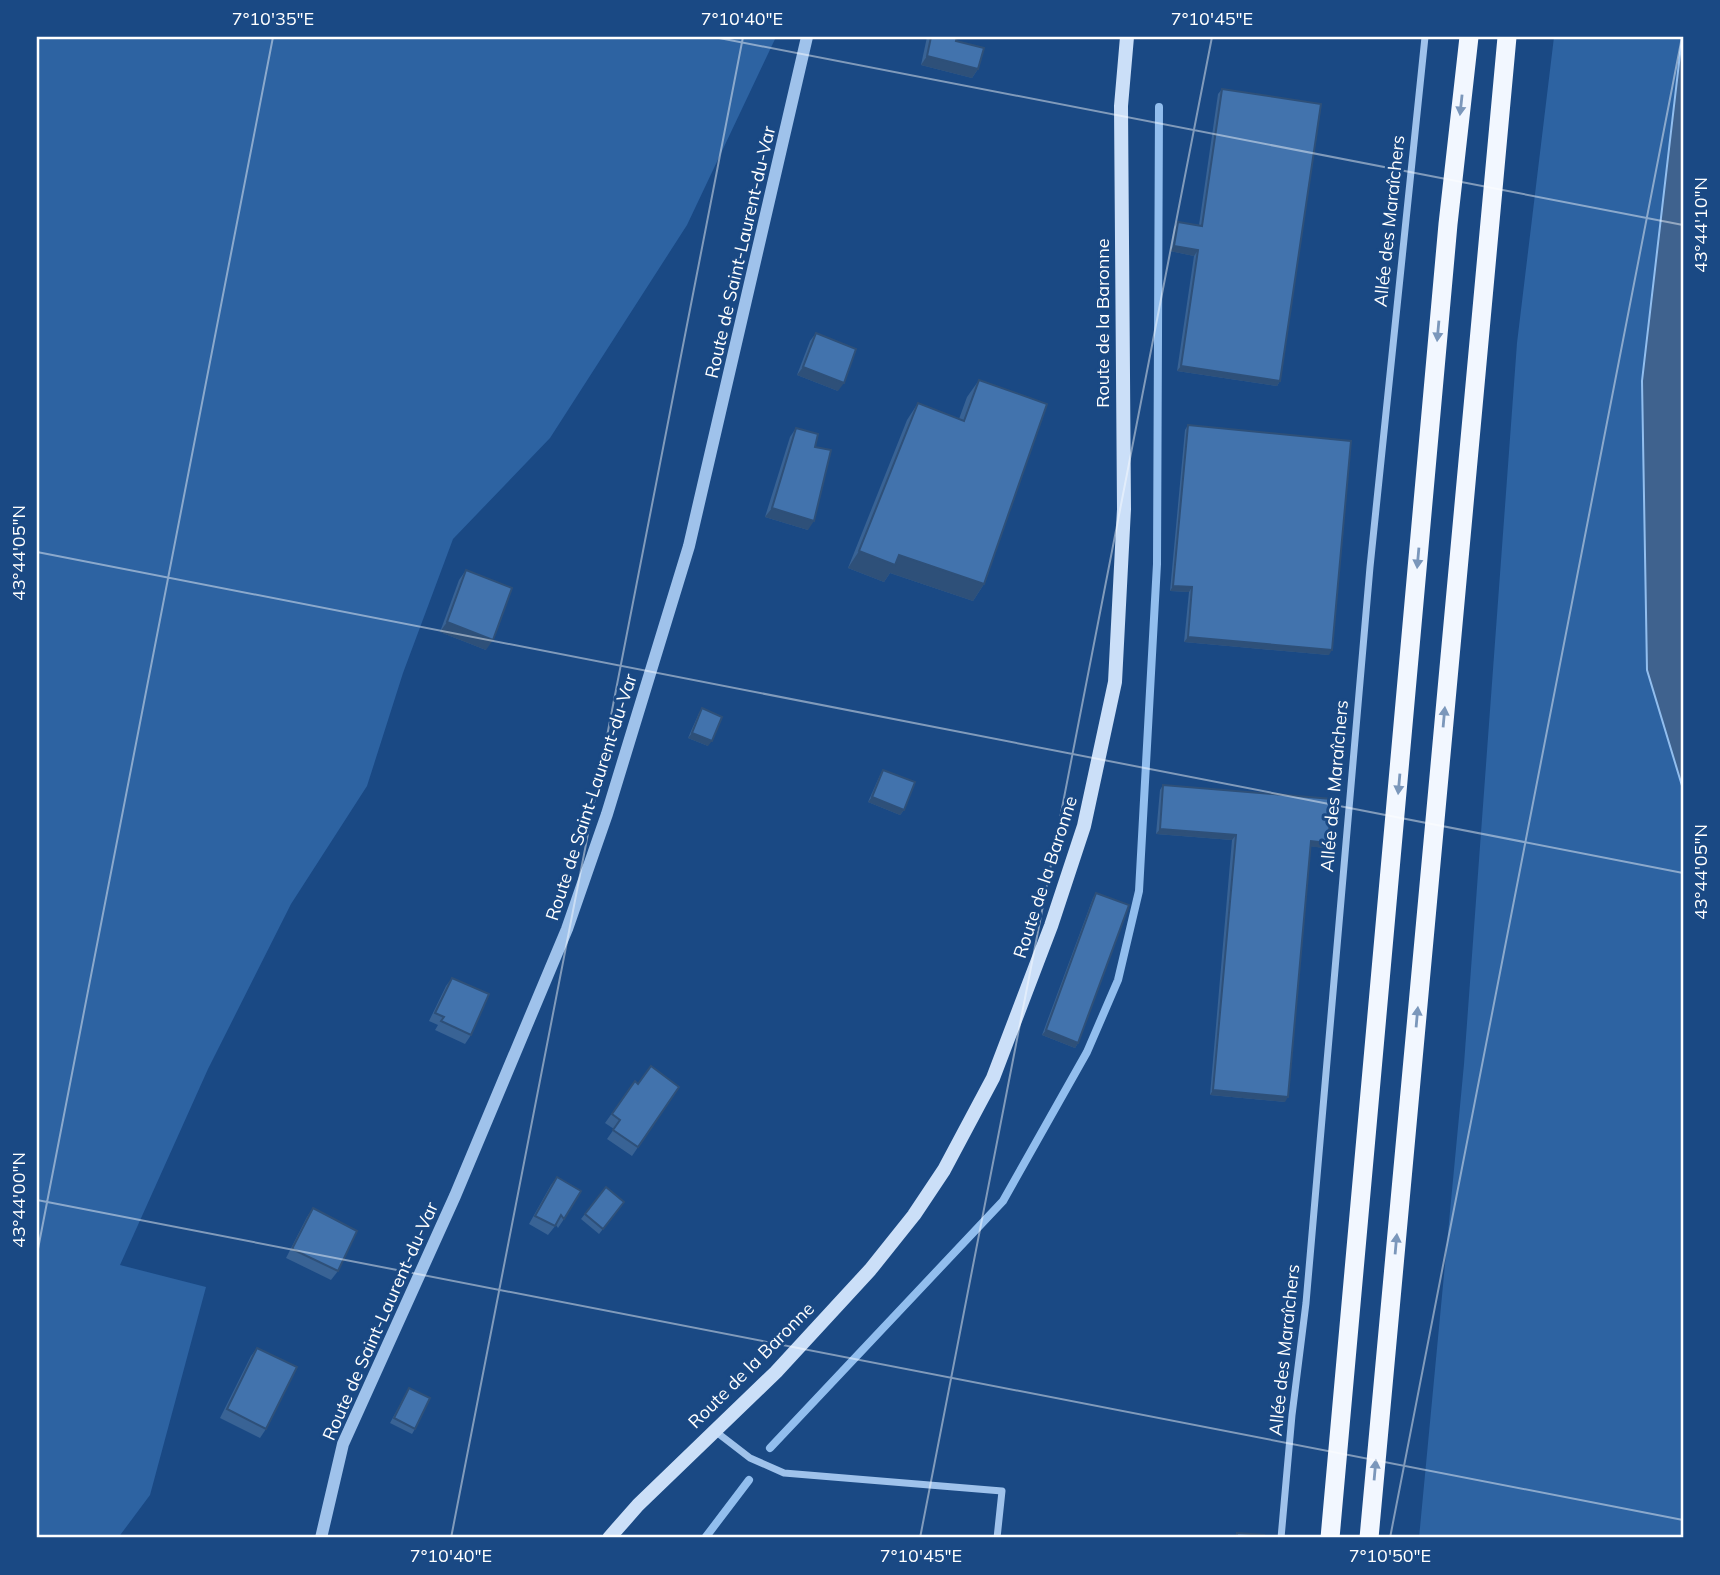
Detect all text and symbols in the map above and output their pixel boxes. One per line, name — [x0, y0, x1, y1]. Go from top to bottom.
text: 7°10'35"E — [232, 7, 314, 30]
text: 7°10'40"E — [701, 7, 783, 30]
text: 7°10'45"E — [1171, 7, 1253, 30]
one-way arrow — [1456, 94, 1467, 116]
street label: Route de Saint-Laurent-du-Var — [700, 123, 780, 380]
street label: Allée des Maraîchers — [1369, 134, 1409, 308]
text: 43°44'10"N — [1689, 177, 1712, 273]
street label: Route de la Baronne — [1091, 238, 1114, 408]
one-way arrow — [1433, 320, 1444, 342]
text: 43°44'05"N — [7, 505, 30, 601]
one-way arrow — [1412, 547, 1423, 569]
street label: Route de Saint-Laurent-du-Var — [540, 670, 642, 923]
street label: Allée des Maraîchers — [1315, 699, 1353, 873]
one-way arrow — [1439, 706, 1450, 728]
one-way arrow — [1393, 773, 1404, 795]
street label: Route de la Baronne — [1008, 793, 1082, 961]
text: 43°44'05"N — [1689, 824, 1712, 920]
one-way arrow — [1412, 1006, 1423, 1028]
text: 43°44'00"N — [7, 1152, 30, 1248]
street label: Route de Saint-Laurent-du-Var — [317, 1198, 443, 1444]
one-way arrow — [1391, 1233, 1402, 1255]
street label: Allée des Maraîchers — [1264, 1263, 1304, 1437]
street label: Route de la Baronne — [683, 1297, 819, 1433]
one-way arrow — [1370, 1459, 1381, 1481]
text: 7°10'40"E — [410, 1544, 492, 1567]
text: 7°10'45"E — [880, 1544, 962, 1567]
text: 7°10'50"E — [1349, 1544, 1431, 1567]

